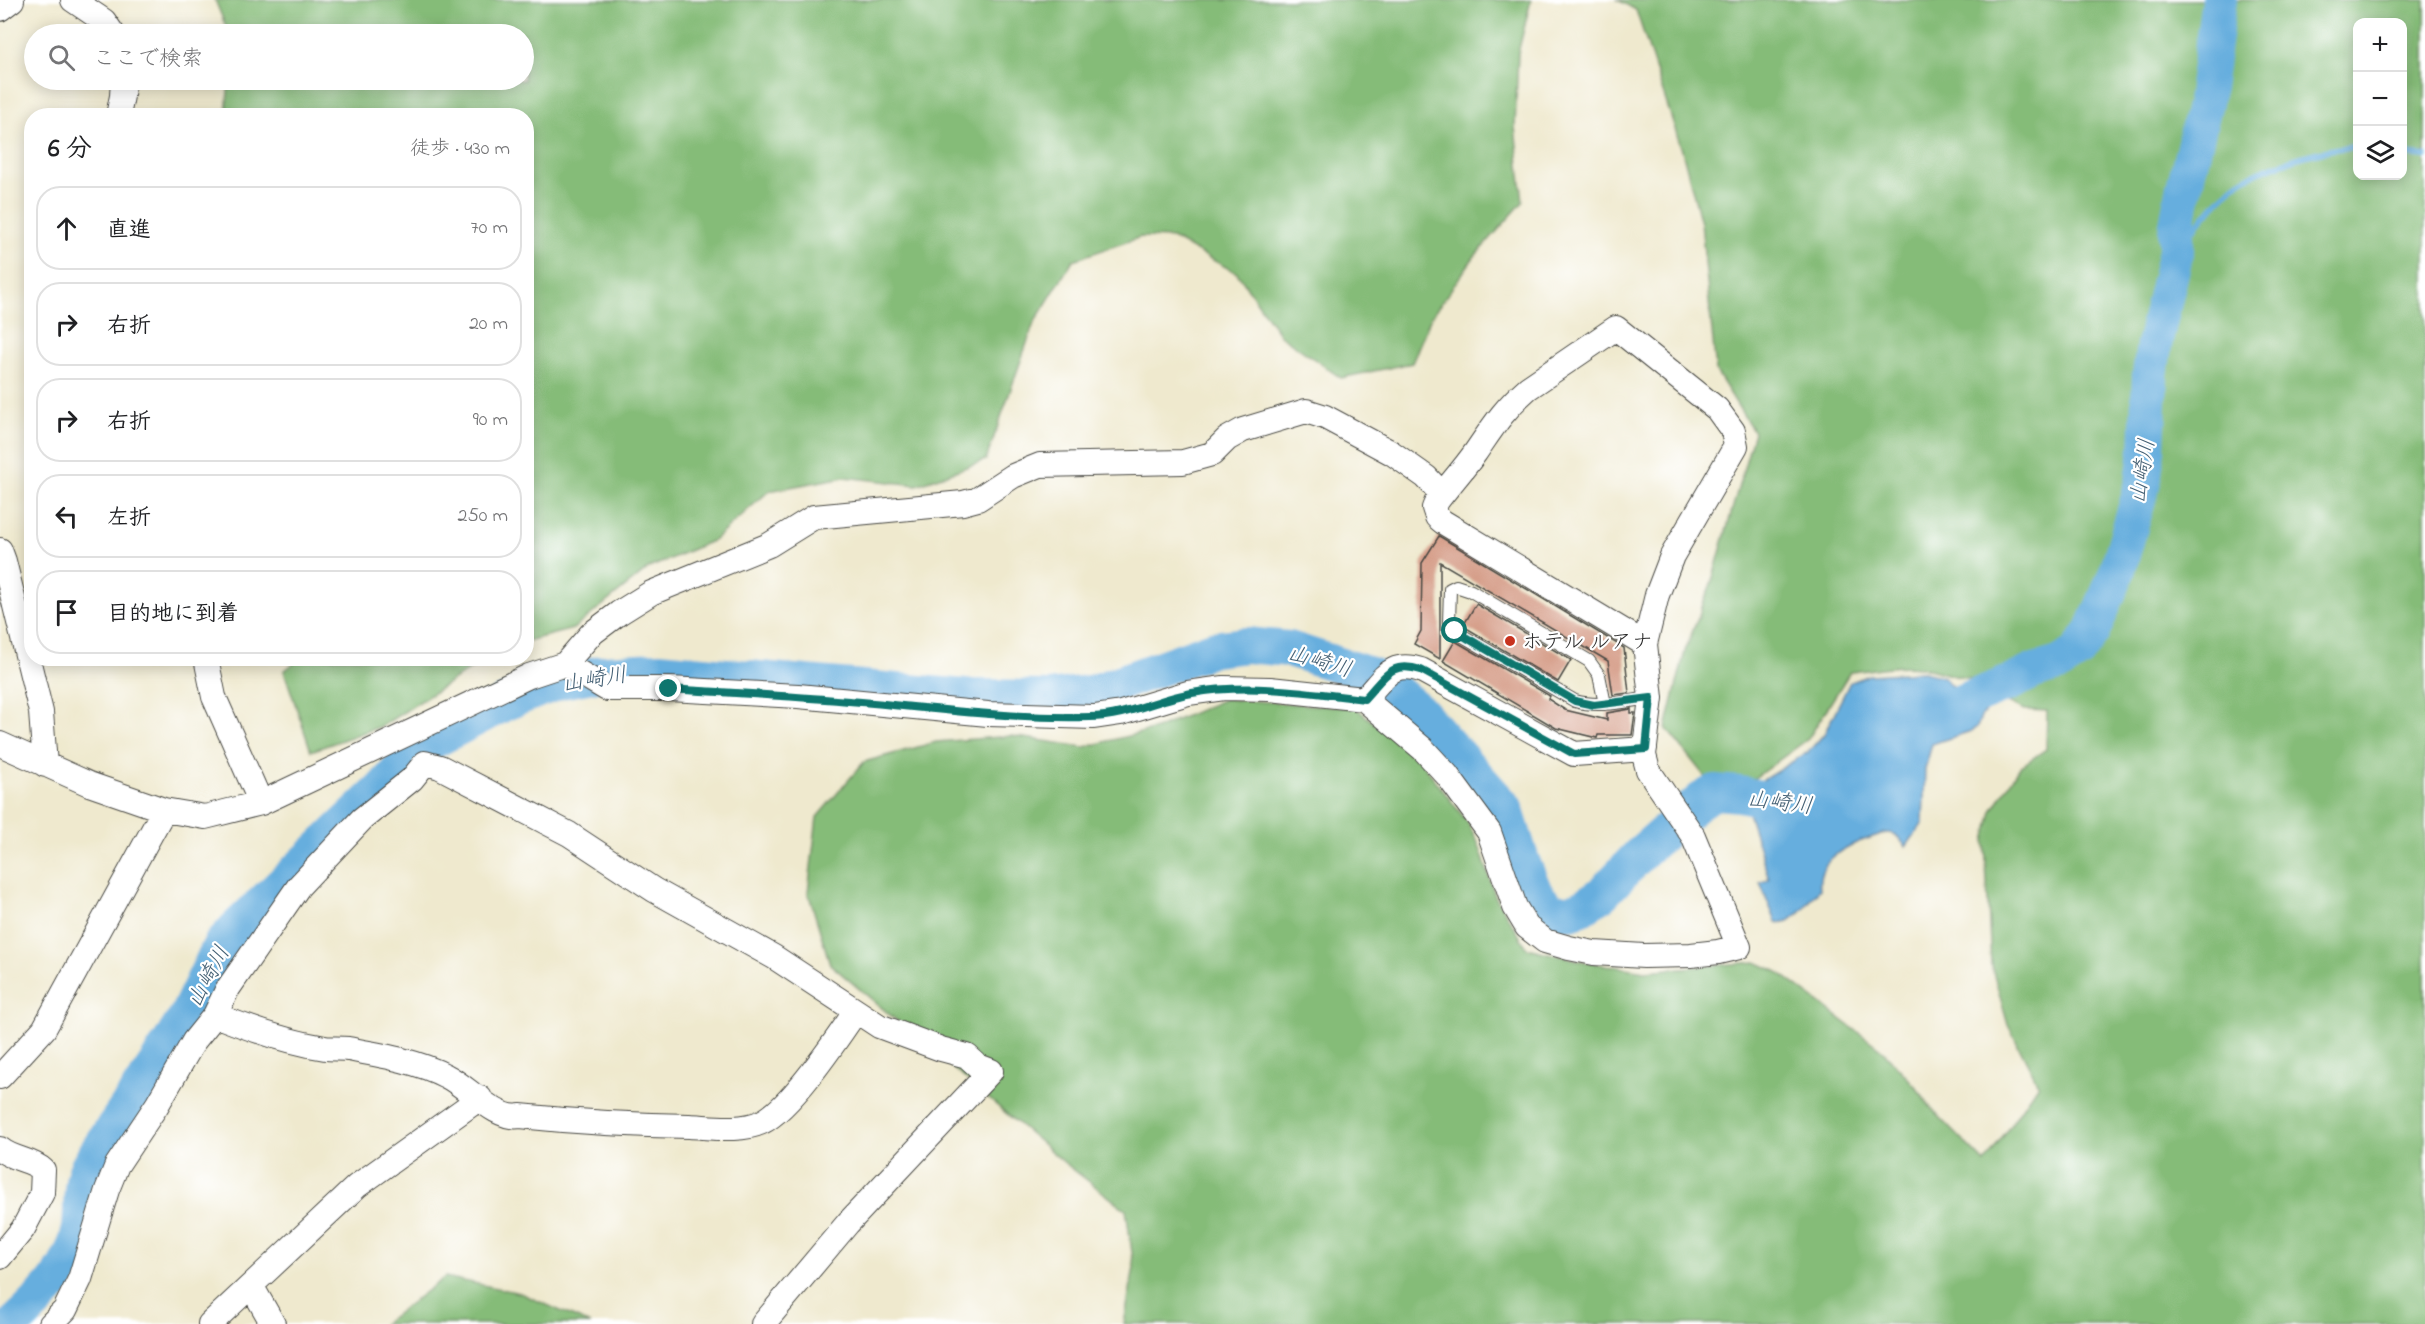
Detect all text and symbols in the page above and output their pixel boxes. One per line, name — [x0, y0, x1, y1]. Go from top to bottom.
map controls — [2353, 18, 2407, 180]
button: + — [2353, 18, 2407, 72]
search box — [24, 24, 534, 90]
icon: search — [45, 41, 78, 74]
text: ここで検索 — [93, 44, 203, 76]
button: − — [2353, 72, 2407, 126]
button: layers — [2353, 126, 2407, 180]
text: 6 分 — [48, 131, 92, 169]
text: 徒歩 · 430 m — [410, 135, 510, 164]
icon: ahead — [50, 212, 83, 245]
text: 70 m — [471, 214, 508, 243]
text: 直進 — [107, 215, 151, 247]
icon: right — [50, 308, 83, 341]
text: 20 m — [469, 310, 508, 339]
text: 右折 — [107, 311, 151, 343]
icon: right — [50, 404, 83, 437]
text: 90 m — [473, 406, 508, 435]
text: 右折 — [107, 407, 151, 439]
water label: 山崎川 — [2123, 436, 2165, 507]
icon: left — [50, 500, 83, 533]
text: 250 m — [457, 502, 508, 531]
text: 左折 — [107, 503, 151, 535]
icon: arrive — [50, 596, 83, 629]
text: 目的地に到着 — [107, 599, 239, 631]
route start — [1441, 617, 1467, 643]
place label: ホテル ルアナ — [1522, 628, 1652, 658]
marker: ホテル ルアナ — [1503, 634, 1517, 648]
water label: 山崎川 — [1283, 638, 1355, 687]
water label: 山崎川 — [559, 660, 630, 702]
route end — [655, 675, 681, 701]
water label: 山崎川 — [1745, 784, 1814, 824]
water label: 山崎川 — [180, 941, 239, 1014]

